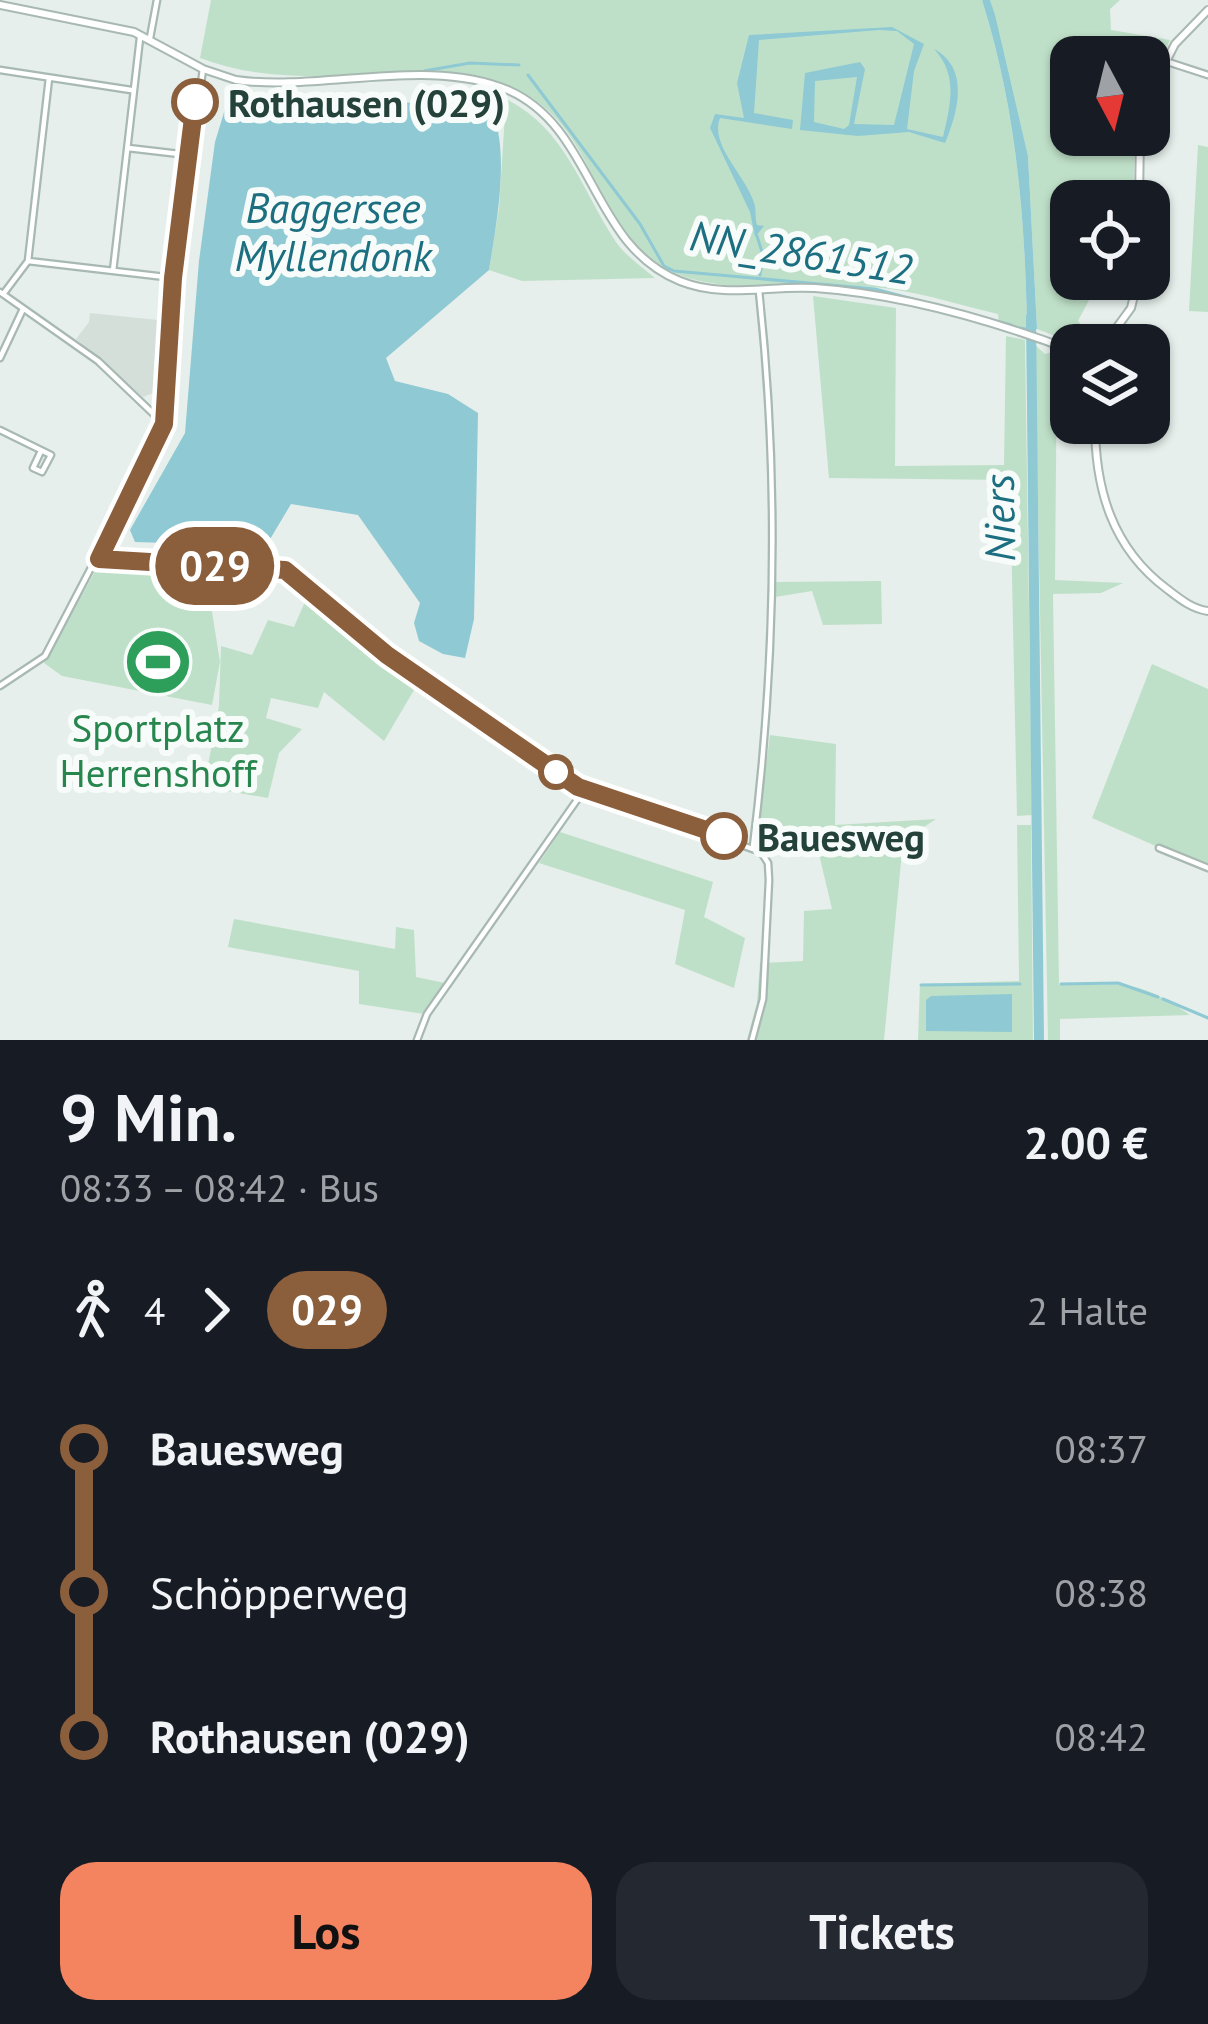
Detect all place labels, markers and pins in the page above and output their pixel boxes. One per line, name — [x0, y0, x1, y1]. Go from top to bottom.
place label: Rothausen (029) — [228, 77, 505, 128]
marker: Rothausen (029) — [173, 80, 217, 124]
sports icon: Sportplatz Herrenshoff — [123, 627, 193, 697]
place label: Sportplatz Herrenshoff — [60, 702, 258, 798]
unlabelled marker — [540, 756, 572, 788]
place label: Bauesweg — [757, 811, 925, 862]
marker: Bauesweg — [702, 814, 746, 858]

